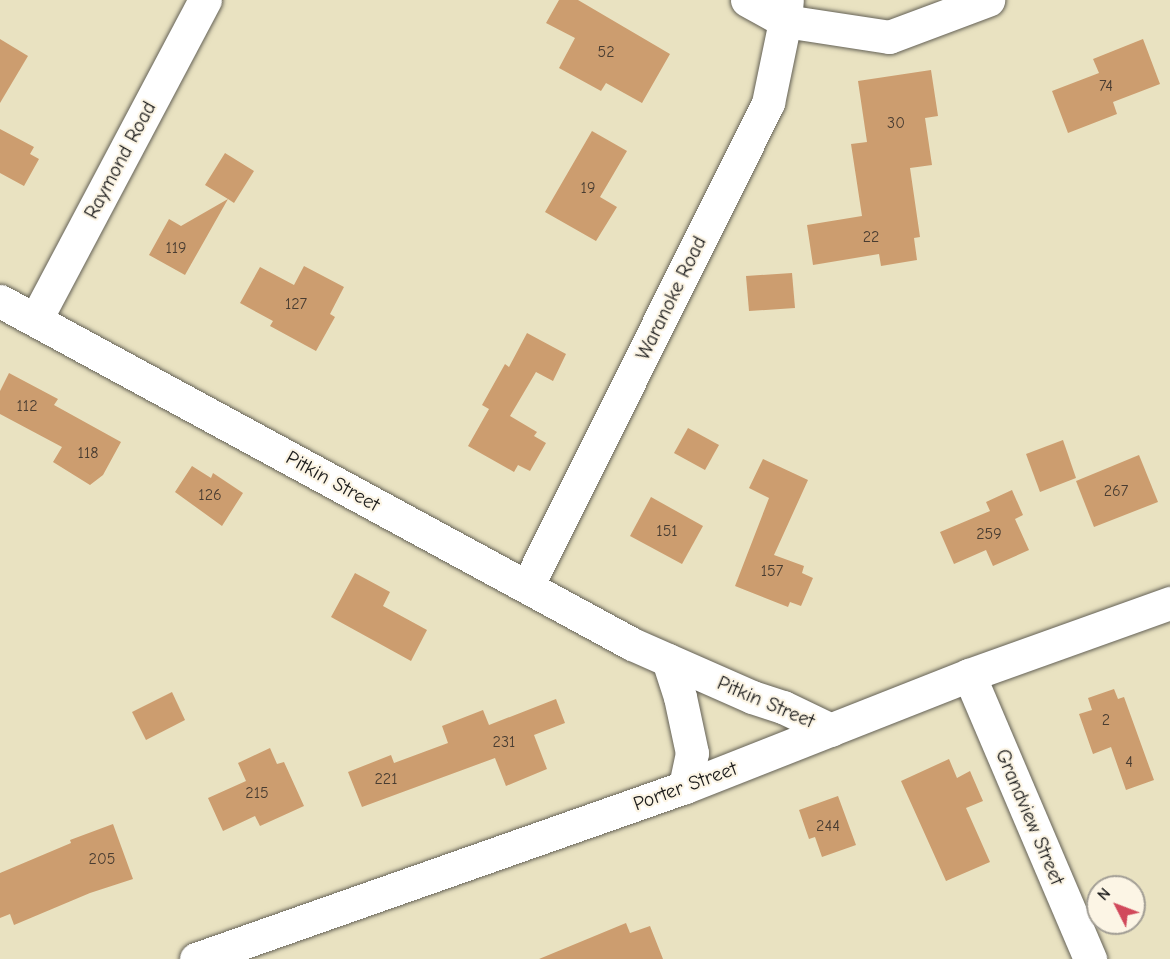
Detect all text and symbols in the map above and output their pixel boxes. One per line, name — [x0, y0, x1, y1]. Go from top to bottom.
house number: 52 — [597, 42, 615, 62]
house number: 74 — [1099, 76, 1113, 96]
street label: Raymond Road — [79, 97, 161, 223]
house number: 30 — [887, 113, 905, 133]
house number: 19 — [581, 178, 595, 198]
house number: 22 — [863, 227, 879, 247]
street label: Waranoke Road — [631, 232, 711, 364]
house number: 119 — [165, 238, 187, 258]
house number: 127 — [285, 294, 307, 314]
house number: 112 — [16, 396, 38, 416]
house number: 118 — [78, 443, 98, 463]
street label: Pitkin Street — [282, 445, 384, 517]
house number: 267 — [1104, 481, 1128, 501]
house number: 126 — [198, 485, 222, 505]
house number: 151 — [656, 521, 678, 541]
house number: 259 — [976, 524, 1002, 544]
house number: 157 — [761, 561, 783, 581]
street label: Pitkin Street — [714, 671, 818, 733]
house number: 2 — [1102, 710, 1110, 730]
house number: 231 — [493, 732, 515, 752]
street label: Grandview Street — [991, 745, 1069, 889]
house number: 4 — [1125, 752, 1133, 772]
street label: Porter Street — [630, 756, 740, 816]
house number: 221 — [374, 769, 398, 789]
house number: 215 — [245, 783, 269, 803]
house number: 244 — [816, 816, 840, 836]
house number: 205 — [89, 849, 115, 869]
north arrow — [1086, 875, 1146, 935]
text: N — [1094, 884, 1114, 904]

